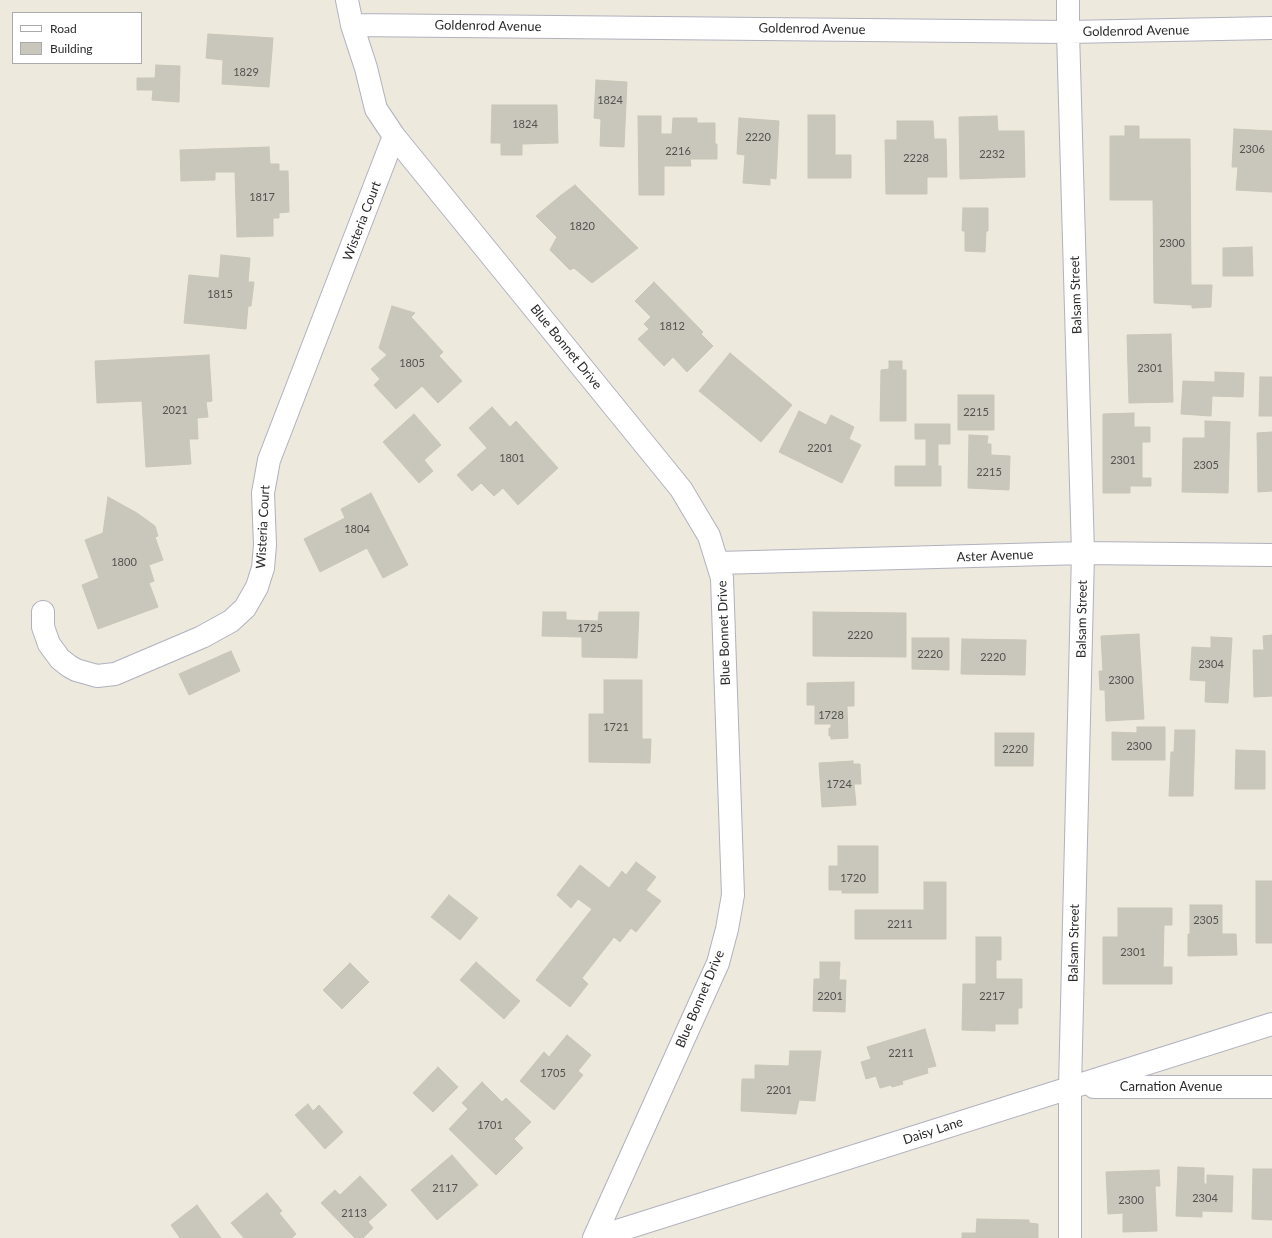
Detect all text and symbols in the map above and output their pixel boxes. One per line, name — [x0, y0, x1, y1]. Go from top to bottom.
legend — [12, 12, 142, 64]
street label: Goldenrod Avenue — [435, 17, 541, 35]
street label: Goldenrod Avenue — [759, 20, 865, 38]
text: Road — [50, 21, 77, 36]
street label: Goldenrod Avenue — [1083, 22, 1189, 40]
text: Building — [50, 41, 93, 56]
house number: 1829 — [233, 65, 259, 79]
house number: 1824 — [597, 93, 623, 107]
house number: 1824 — [512, 117, 538, 131]
house number: 2220 — [745, 130, 771, 144]
house number: 2306 — [1239, 142, 1265, 156]
house number: 2216 — [665, 144, 691, 158]
house number: 2232 — [979, 147, 1005, 161]
house number: 2228 — [903, 151, 929, 165]
street label: Wisteria Court — [340, 179, 384, 263]
house number: 1817 — [249, 190, 275, 204]
house number: 1820 — [569, 219, 595, 233]
house number: 2300 — [1159, 236, 1185, 250]
street label: Balsam Street — [1067, 256, 1085, 334]
house number: 1815 — [207, 287, 233, 301]
street label: Blue Bonnet Drive — [527, 301, 605, 393]
house number: 1812 — [659, 319, 685, 333]
house number: 1805 — [399, 356, 425, 370]
house number: 2301 — [1137, 361, 1163, 375]
house number: 2021 — [162, 403, 188, 417]
house number: 2215 — [963, 405, 989, 419]
house number: 2201 — [807, 441, 833, 455]
house number: 1801 — [499, 451, 525, 465]
house number: 2301 — [1110, 453, 1136, 467]
house number: 2305 — [1193, 458, 1219, 472]
house number: 2215 — [976, 465, 1002, 479]
street label: Wisteria Court — [253, 485, 273, 569]
house number: 1804 — [344, 522, 370, 536]
street label: Aster Avenue — [956, 547, 1034, 565]
house number: 1800 — [111, 555, 137, 569]
street label: Blue Bonnet Drive — [714, 580, 734, 686]
street label: Balsam Street — [1074, 580, 1090, 658]
house number: 1725 — [577, 621, 603, 635]
house number: 2220 — [847, 628, 873, 642]
house number: 2220 — [917, 647, 943, 661]
house number: 2220 — [980, 650, 1006, 664]
house number: 2304 — [1198, 657, 1224, 671]
house number: 2300 — [1108, 673, 1134, 687]
house number: 1728 — [818, 708, 844, 722]
house number: 1721 — [603, 720, 629, 734]
house number: 2300 — [1126, 739, 1152, 753]
house number: 2220 — [1002, 742, 1028, 756]
house number: 1724 — [826, 777, 852, 791]
house number: 1720 — [840, 871, 866, 885]
street label: Balsam Street — [1066, 904, 1082, 982]
house number: 2305 — [1193, 913, 1219, 927]
house number: 2211 — [887, 917, 913, 931]
house number: 2301 — [1120, 945, 1146, 959]
street label: Blue Bonnet Drive — [672, 948, 728, 1050]
house number: 2201 — [817, 989, 843, 1003]
house number: 2217 — [979, 989, 1005, 1003]
house number: 2211 — [888, 1046, 914, 1060]
house number: 1705 — [540, 1066, 566, 1080]
street label: Carnation Avenue — [1120, 1079, 1222, 1095]
house number: 2201 — [766, 1083, 792, 1097]
street label: Daisy Lane — [901, 1114, 965, 1148]
house number: 1701 — [477, 1118, 503, 1132]
house number: 2117 — [432, 1181, 458, 1195]
house number: 2304 — [1192, 1191, 1218, 1205]
house number: 2300 — [1118, 1193, 1144, 1207]
house number: 2113 — [341, 1206, 367, 1220]

